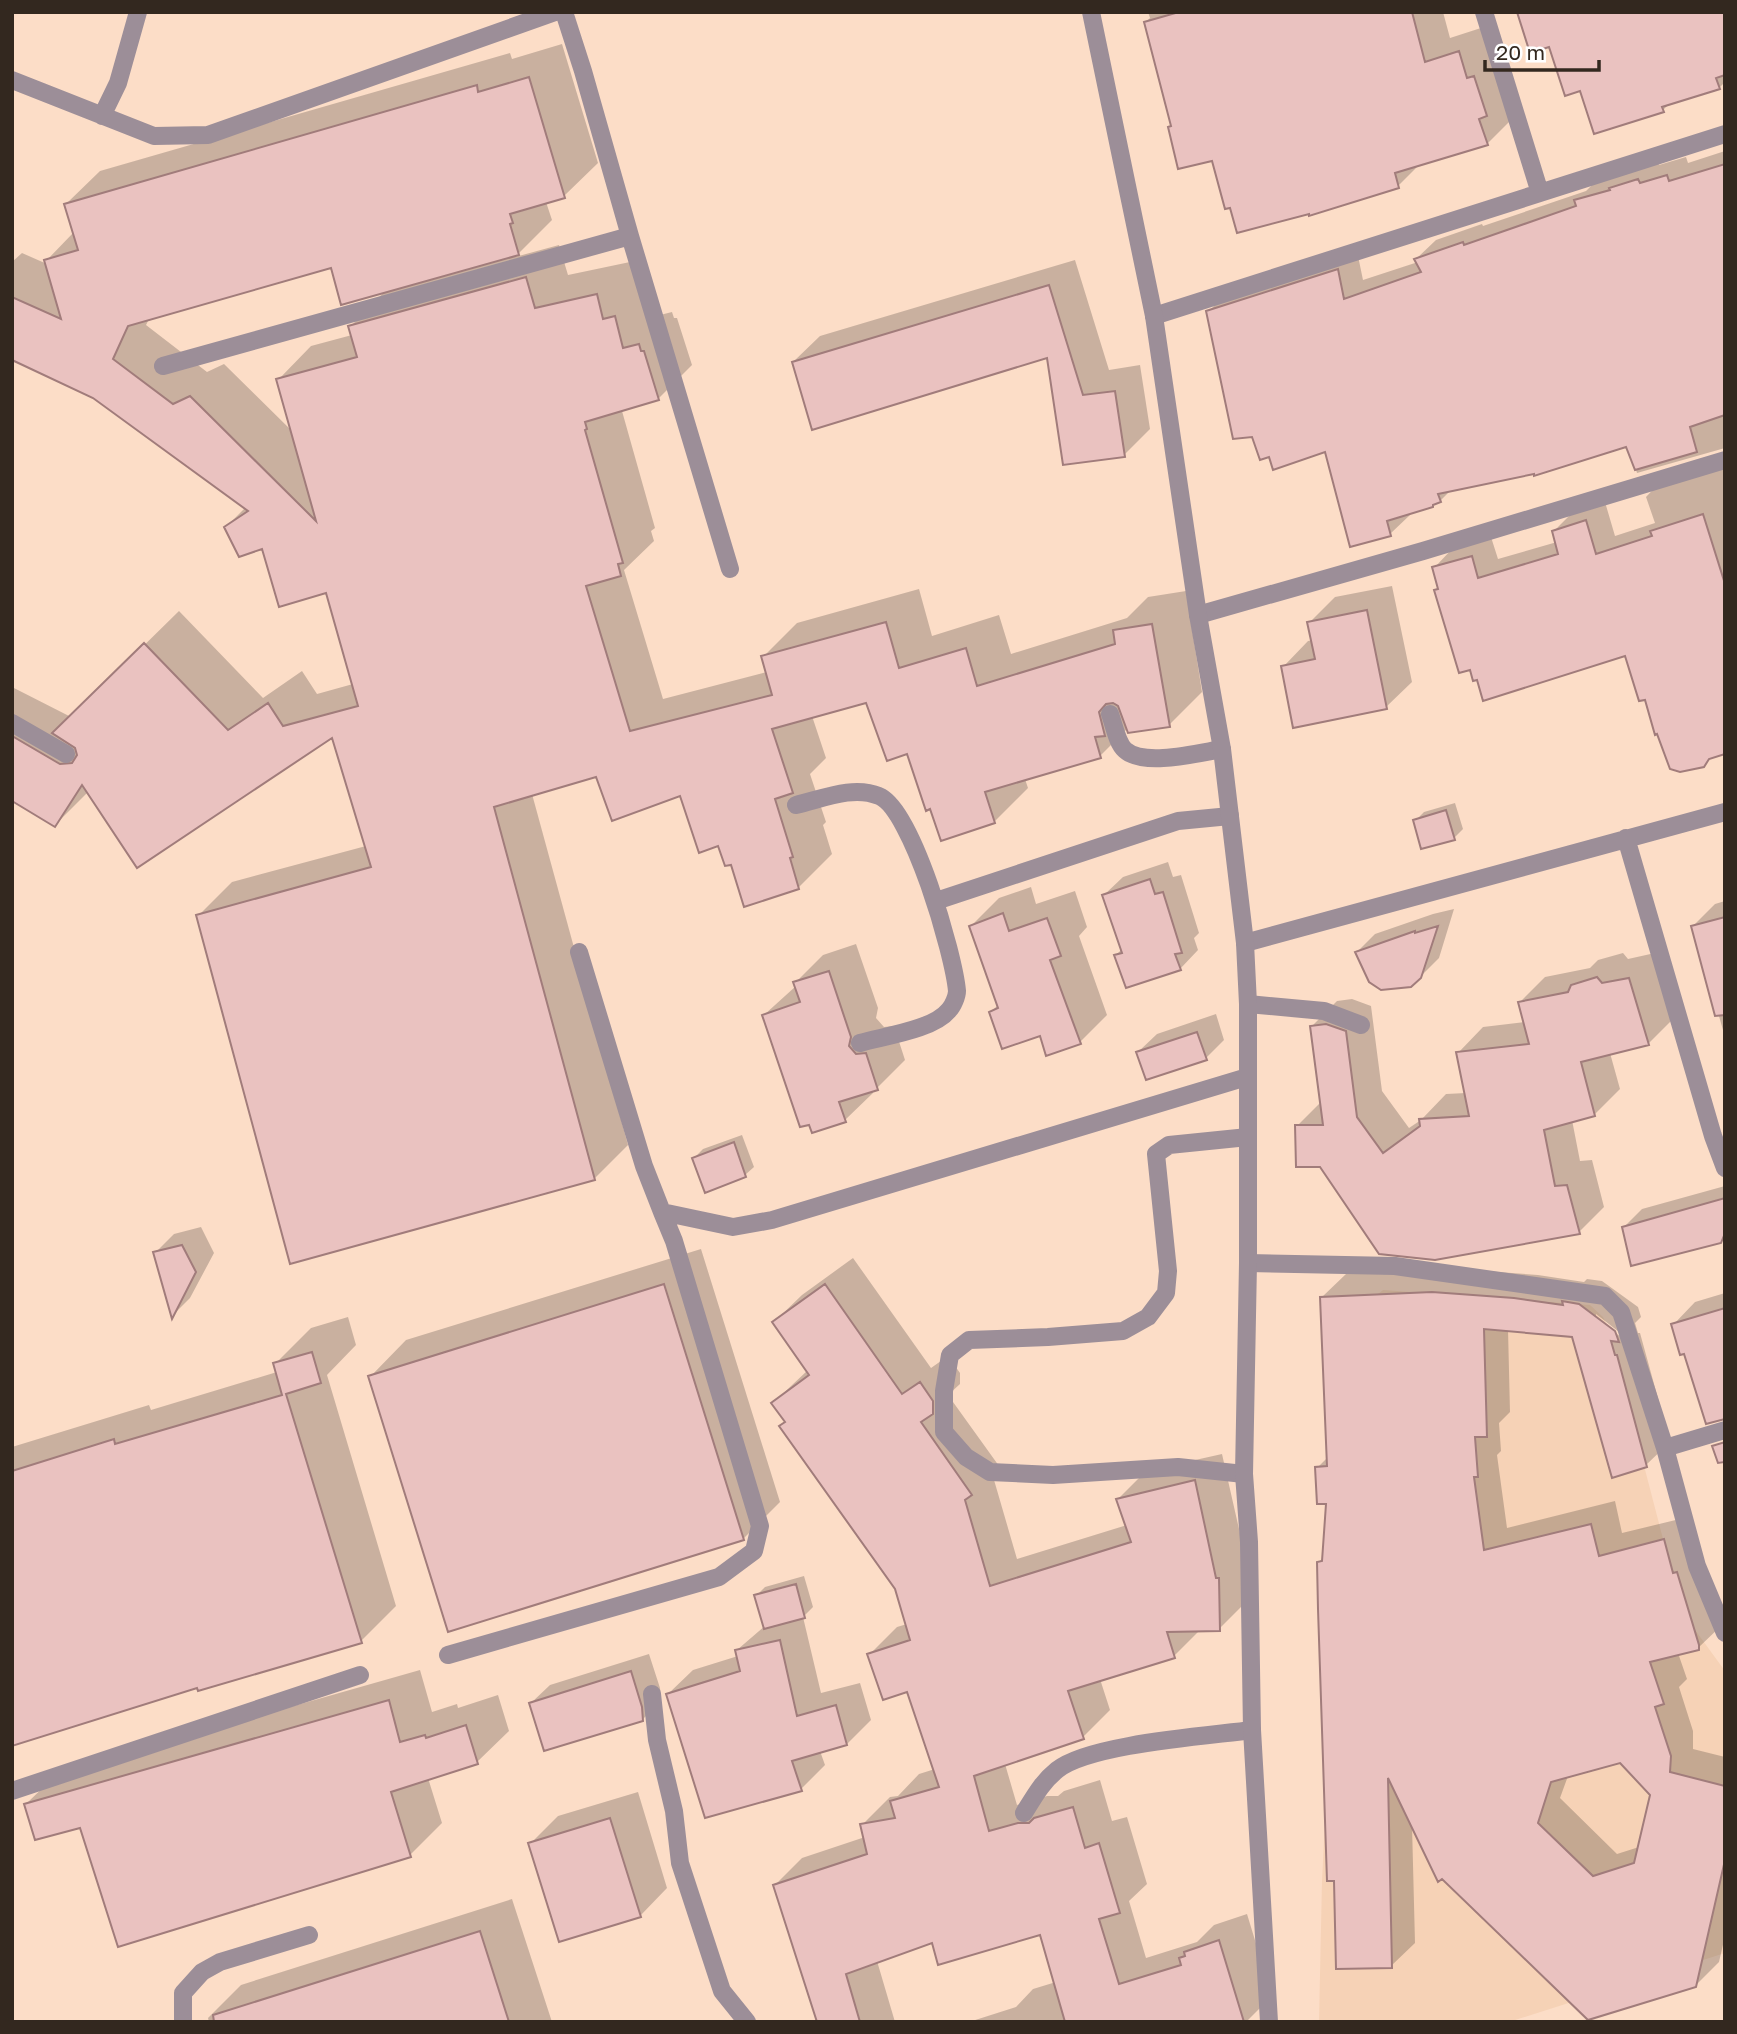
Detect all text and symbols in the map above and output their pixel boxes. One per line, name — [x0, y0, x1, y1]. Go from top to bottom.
scale bar — [1485, 28, 1599, 72]
text: 20 m — [1496, 39, 1545, 65]

